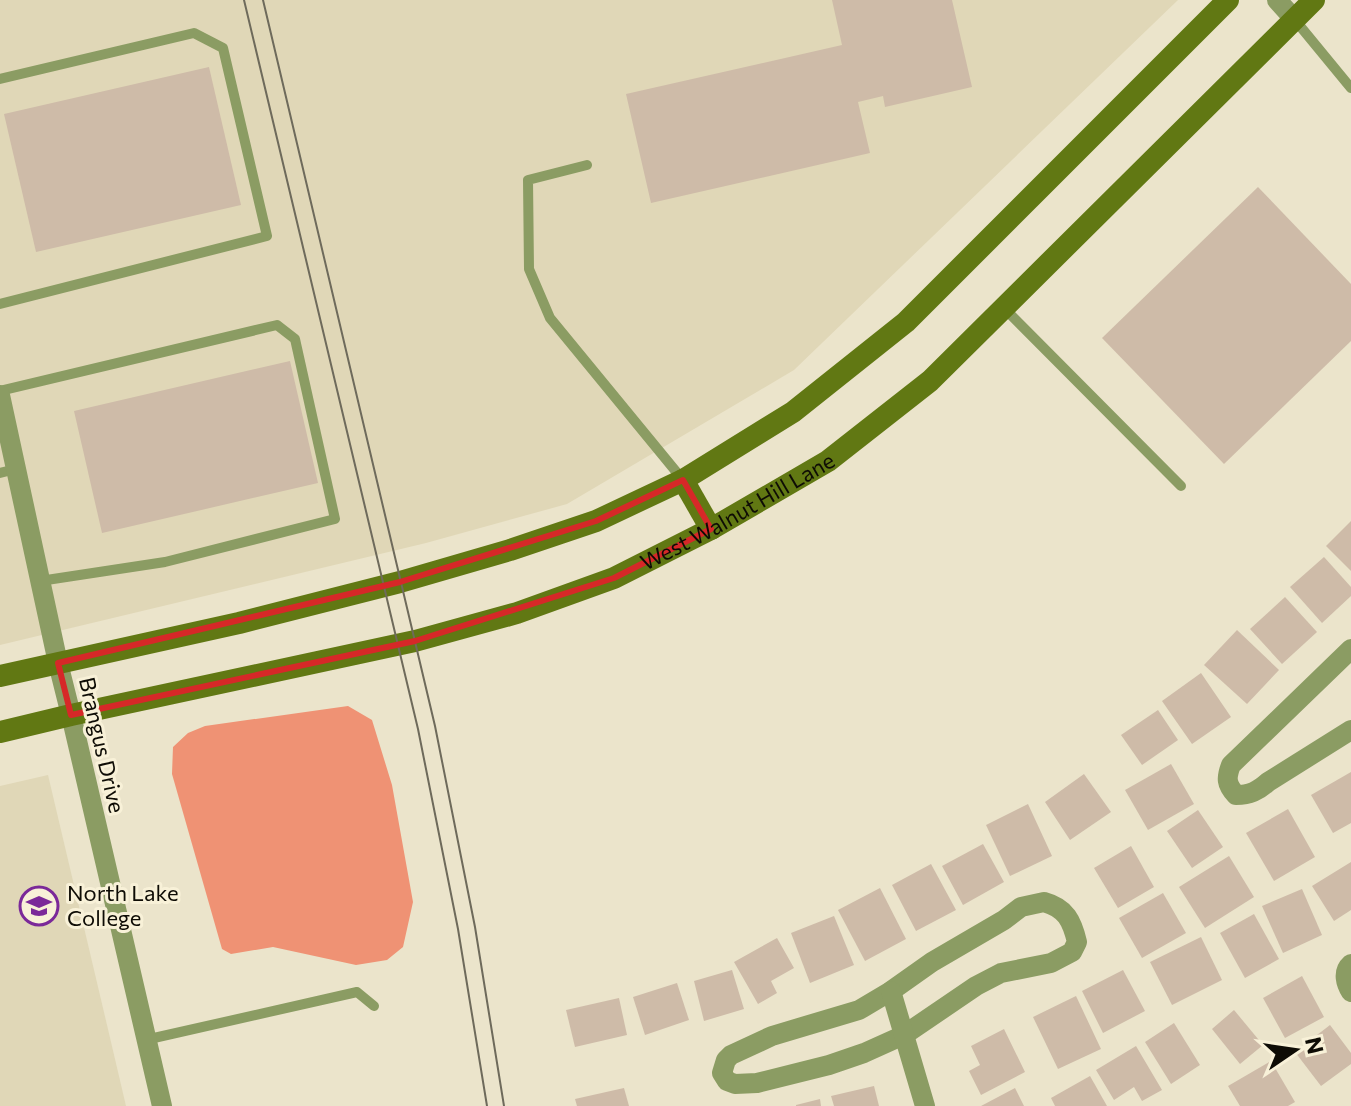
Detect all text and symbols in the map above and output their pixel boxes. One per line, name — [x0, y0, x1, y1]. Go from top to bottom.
street label: West Walnut Hill Lane — [635, 446, 839, 576]
street label: Brangus Drive — [74, 674, 131, 815]
place label: North Lake College — [67, 879, 179, 931]
school or university icon: North Lake College — [18, 885, 60, 927]
north arrow — [1255, 1010, 1335, 1090]
text: N — [1300, 1034, 1330, 1056]

